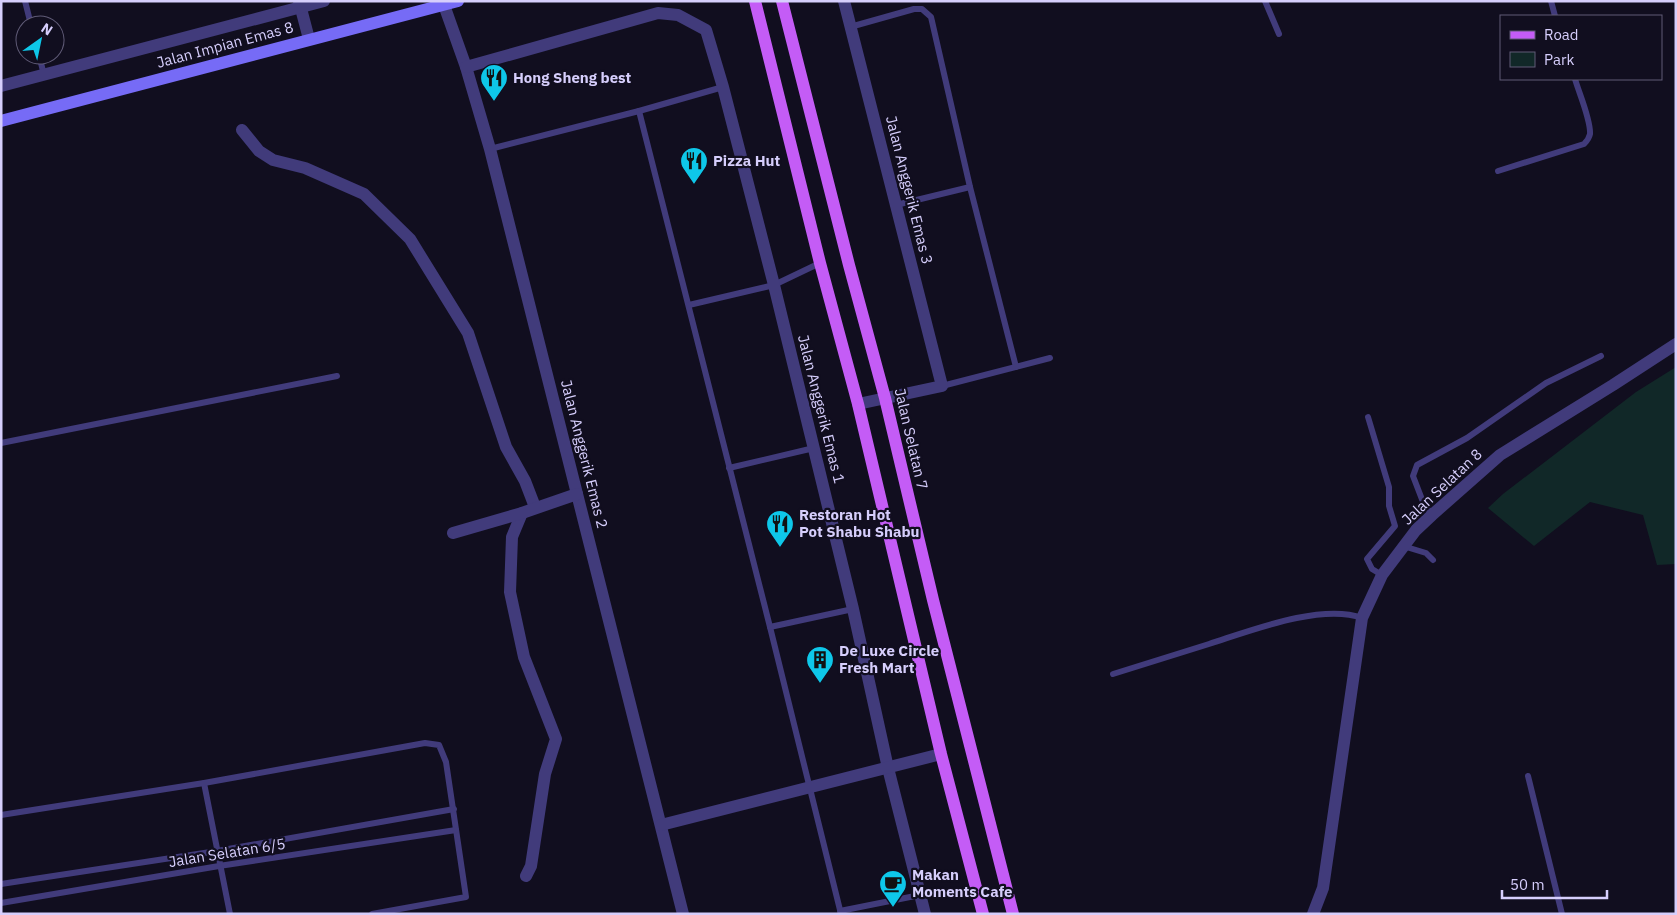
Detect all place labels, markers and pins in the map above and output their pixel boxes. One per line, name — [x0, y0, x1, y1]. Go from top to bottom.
restaurant icon: Hong Sheng best — [479, 63, 509, 102]
place label: Hong Sheng best — [513, 68, 632, 87]
restaurant icon: Pizza Hut — [679, 146, 709, 185]
place label: Pizza Hut — [713, 151, 781, 170]
place label: Restoran Hot Pot Shabu Shabu — [799, 505, 920, 541]
restaurant icon: Restoran Hot Pot Shabu Shabu — [765, 509, 795, 548]
place label: De Luxe Circle Fresh Mart — [839, 641, 939, 677]
building icon: De Luxe Circle Fresh Mart — [805, 645, 835, 684]
place label: Makan Moments Cafe — [912, 865, 1012, 901]
cafe icon: Makan Moments Cafe — [878, 869, 908, 908]

